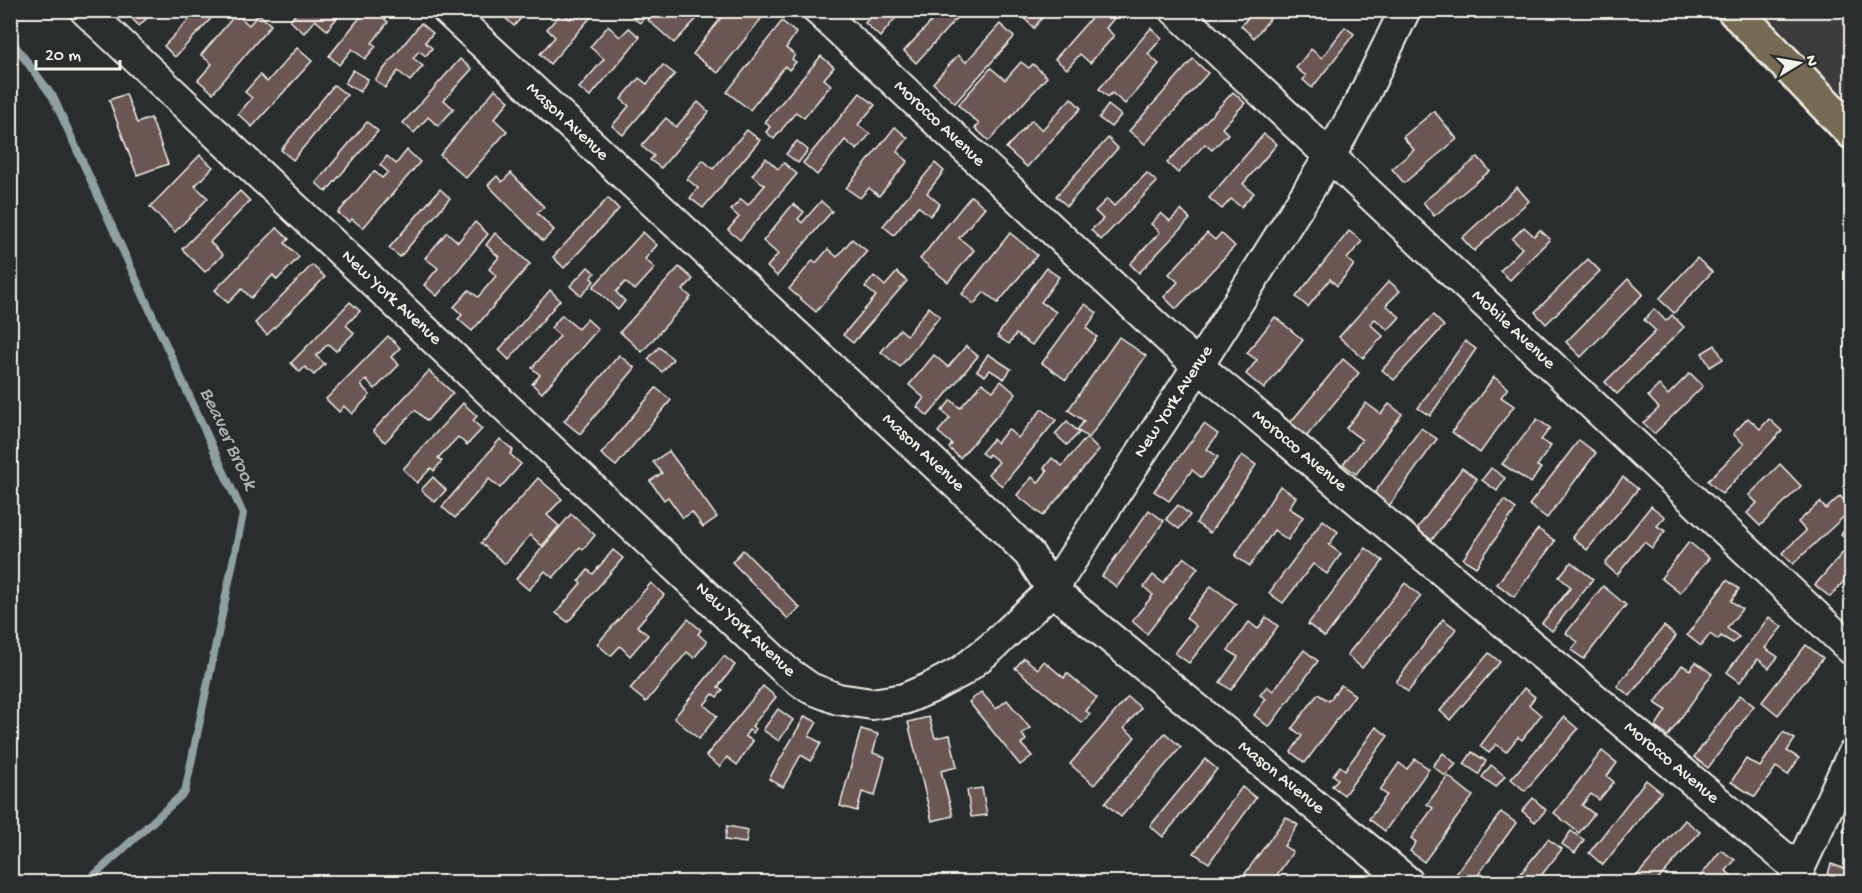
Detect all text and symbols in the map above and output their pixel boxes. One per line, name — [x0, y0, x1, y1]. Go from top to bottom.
scale bar — [36, 33, 120, 71]
north arrow — [1769, 33, 1829, 93]
text: 20 m — [45, 46, 81, 67]
text: N — [1800, 54, 1821, 68]
street label: Morocco Avenue — [889, 76, 990, 172]
street label: Mason Avenue — [521, 78, 613, 166]
street label: New York Avenue — [336, 246, 446, 350]
street label: Mobile Avenue — [1467, 286, 1560, 375]
street label: New York Avenue — [1130, 341, 1219, 462]
water label: Beaver Brook — [193, 384, 261, 495]
street label: Morocco Avenue — [1247, 405, 1351, 497]
street label: Mason Avenue — [877, 409, 969, 497]
street label: New York Avenue — [690, 578, 800, 682]
street label: Morocco Avenue — [1619, 717, 1723, 809]
street label: Mason Avenue — [1233, 737, 1329, 820]

